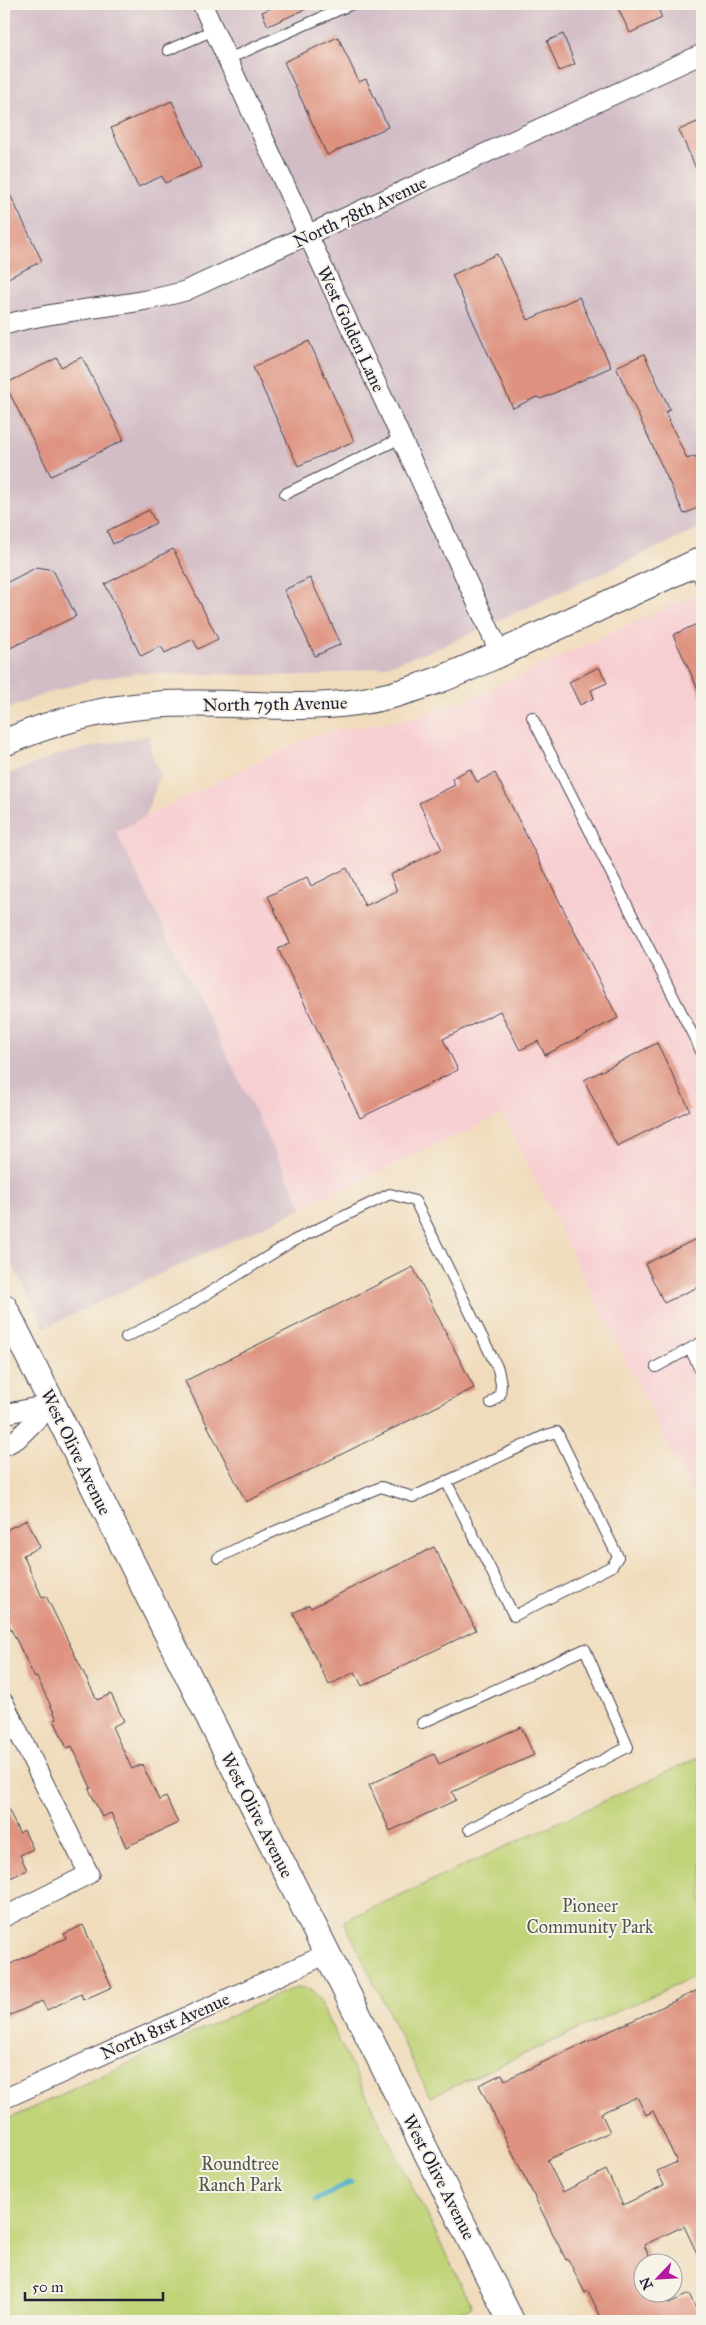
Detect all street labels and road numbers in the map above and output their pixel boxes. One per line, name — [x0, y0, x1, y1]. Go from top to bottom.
street label: North 78th Avenue — [290, 171, 430, 253]
street label: West Golden Lane — [312, 263, 390, 395]
street label: North 79th Avenue — [202, 692, 348, 716]
street label: West Olive Avenue — [36, 1385, 116, 1519]
street label: West Olive Avenue — [216, 1749, 298, 1881]
street label: North 81st Avenue — [97, 1988, 233, 2064]
street label: West Olive Avenue — [398, 2111, 480, 2243]

